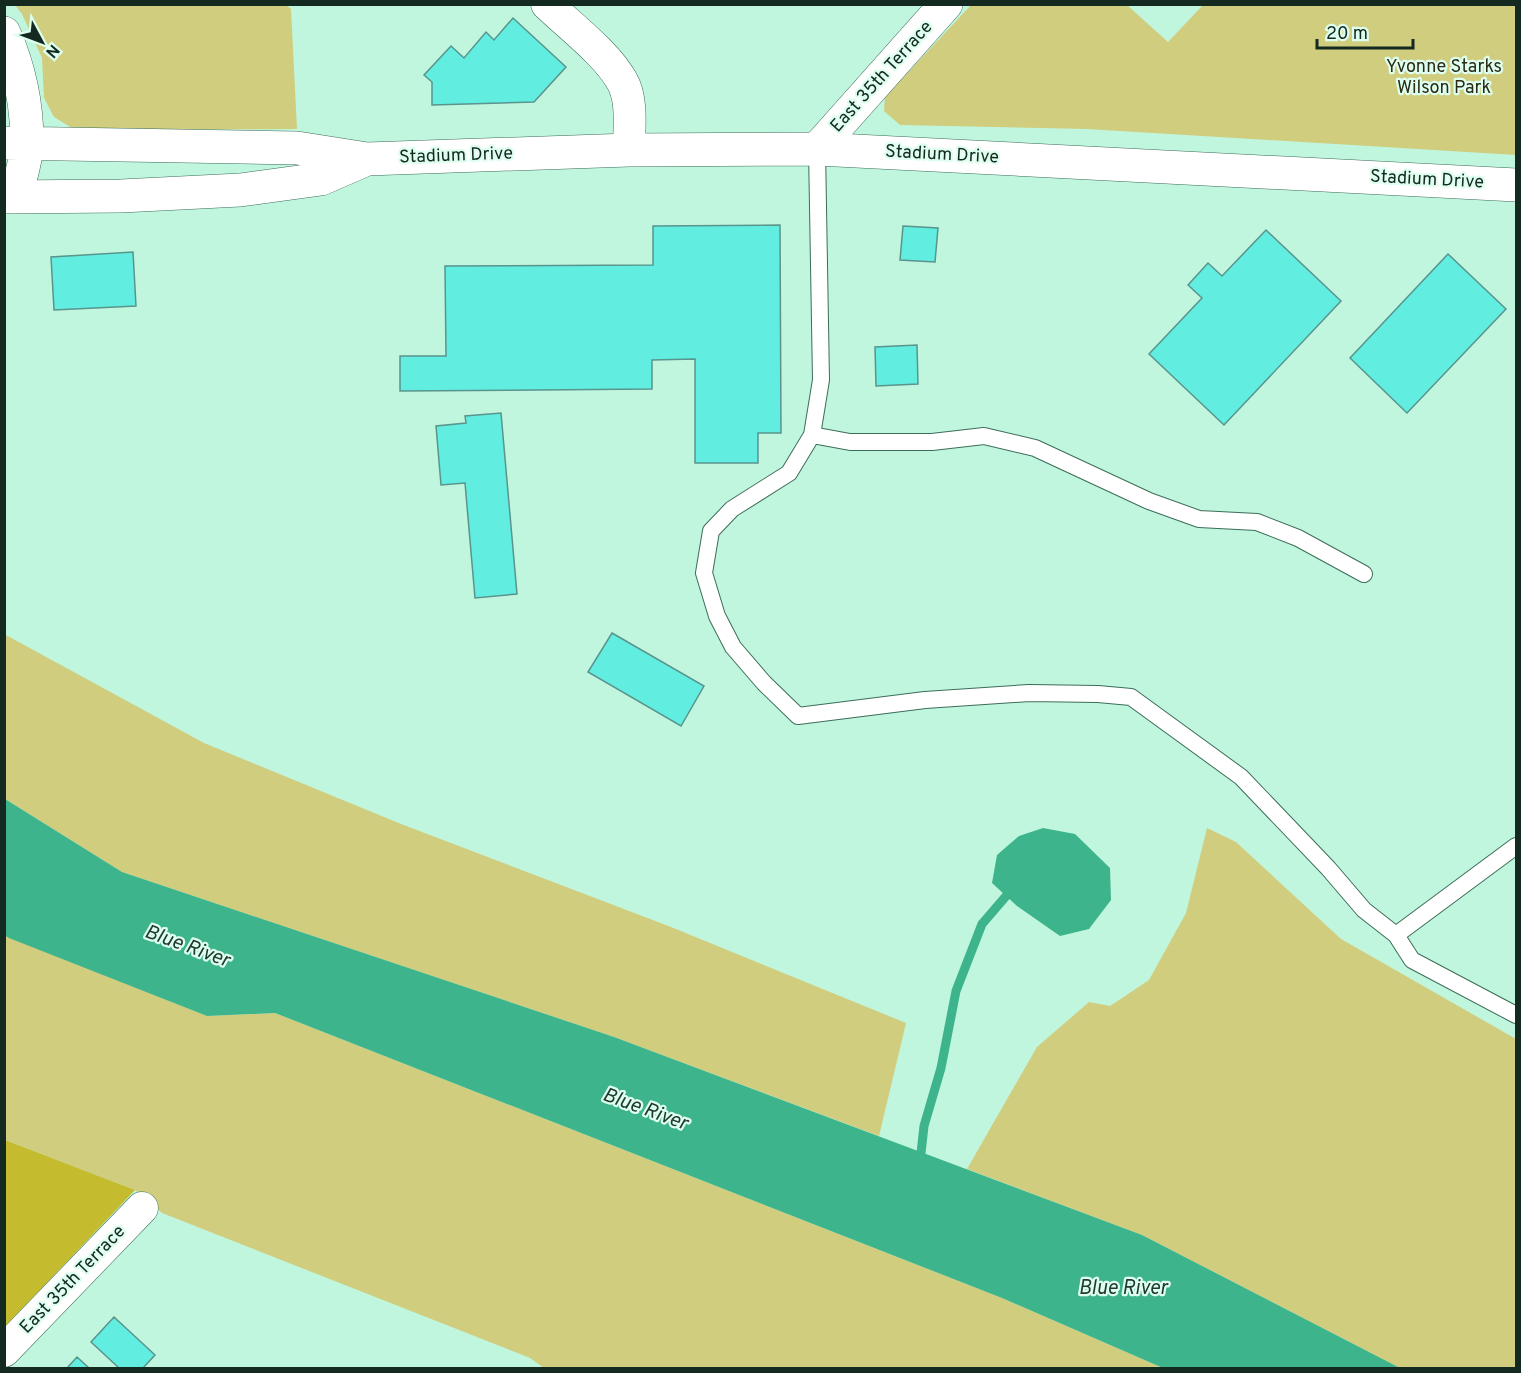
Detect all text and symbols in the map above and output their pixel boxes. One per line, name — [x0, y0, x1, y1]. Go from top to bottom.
north arrow — [12, 12, 72, 72]
scale bar — [1317, 12, 1413, 50]
street label: East 35th Terrace — [826, 16, 938, 138]
text: 20 m — [1326, 23, 1368, 46]
text: N — [40, 40, 63, 61]
park label: Yvonne Starks Wilson Park — [1386, 56, 1502, 100]
street label: Stadium Drive — [884, 141, 1000, 169]
street label: Stadium Drive — [399, 143, 513, 169]
street label: Stadium Drive — [1369, 166, 1485, 194]
water label: Blue River — [141, 920, 234, 975]
water label: Blue River — [599, 1083, 692, 1138]
street label: East 35th Terrace — [15, 1221, 131, 1339]
water label: Blue River — [1079, 1276, 1169, 1302]

